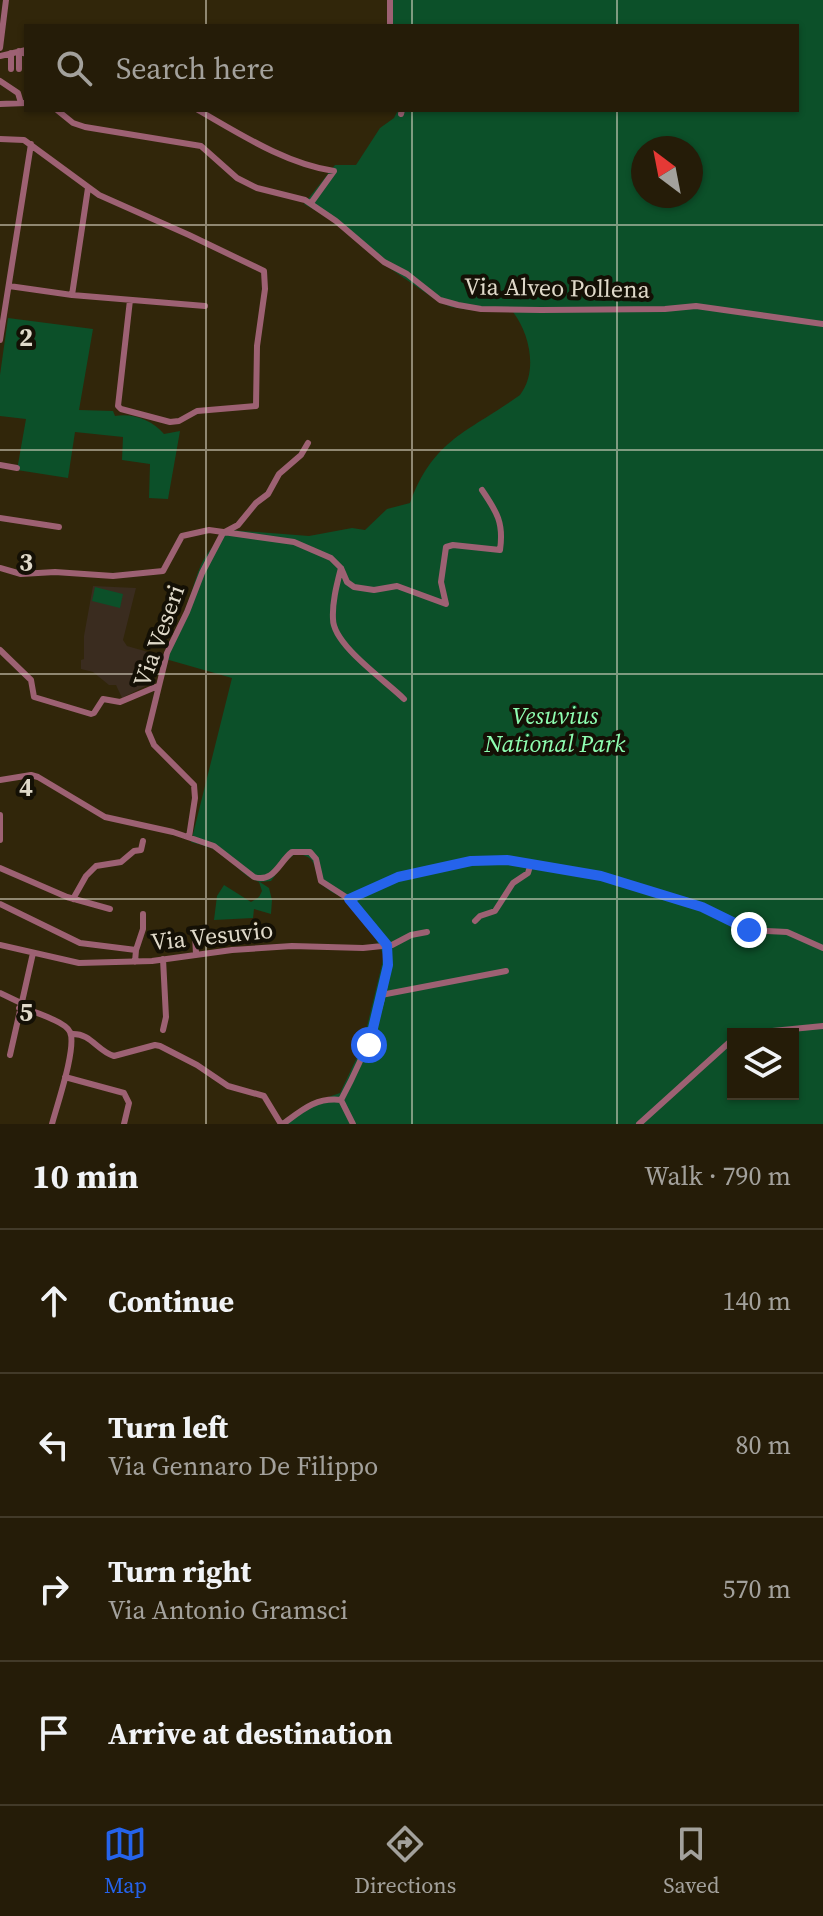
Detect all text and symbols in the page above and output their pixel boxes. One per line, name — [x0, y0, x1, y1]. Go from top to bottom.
search box — [24, 24, 799, 112]
icon: search — [52, 46, 96, 90]
text: Search here — [116, 48, 274, 89]
north arrow — [631, 136, 703, 208]
street label: Via Alveo Pollena — [464, 269, 651, 306]
text: 2 — [19, 319, 33, 355]
text: 3 — [19, 544, 33, 580]
street label: Via Veseri — [125, 580, 192, 691]
park label: Vesuvius National Park — [484, 699, 626, 760]
text: 4 — [19, 769, 33, 805]
route end — [731, 912, 767, 948]
street label: Via Vesuvio — [149, 913, 275, 958]
text: 5 — [19, 994, 33, 1030]
route start — [351, 1027, 387, 1063]
map controls — [727, 1028, 799, 1100]
button: layers — [727, 1028, 799, 1100]
text: 10 min — [32, 1153, 139, 1199]
text: Walk · 790 m — [644, 1158, 791, 1194]
icon: ahead — [32, 1279, 76, 1323]
text: Continue — [108, 1281, 234, 1322]
text: 140 m — [723, 1283, 791, 1319]
text: Turn left — [108, 1407, 228, 1448]
icon: left — [32, 1423, 76, 1467]
text: 80 m — [736, 1427, 791, 1463]
text: Via Gennaro De Filippo — [108, 1448, 378, 1484]
text: Turn right — [108, 1551, 251, 1592]
icon: right — [32, 1567, 76, 1611]
text: 570 m — [723, 1571, 791, 1607]
text: Via Antonio Gramsci — [108, 1592, 348, 1628]
icon: arrive — [32, 1711, 76, 1755]
text: Arrive at destination — [108, 1713, 393, 1754]
tab: Map — [103, 1822, 147, 1900]
tab: Directions — [354, 1822, 456, 1900]
tab: Saved — [663, 1822, 720, 1900]

